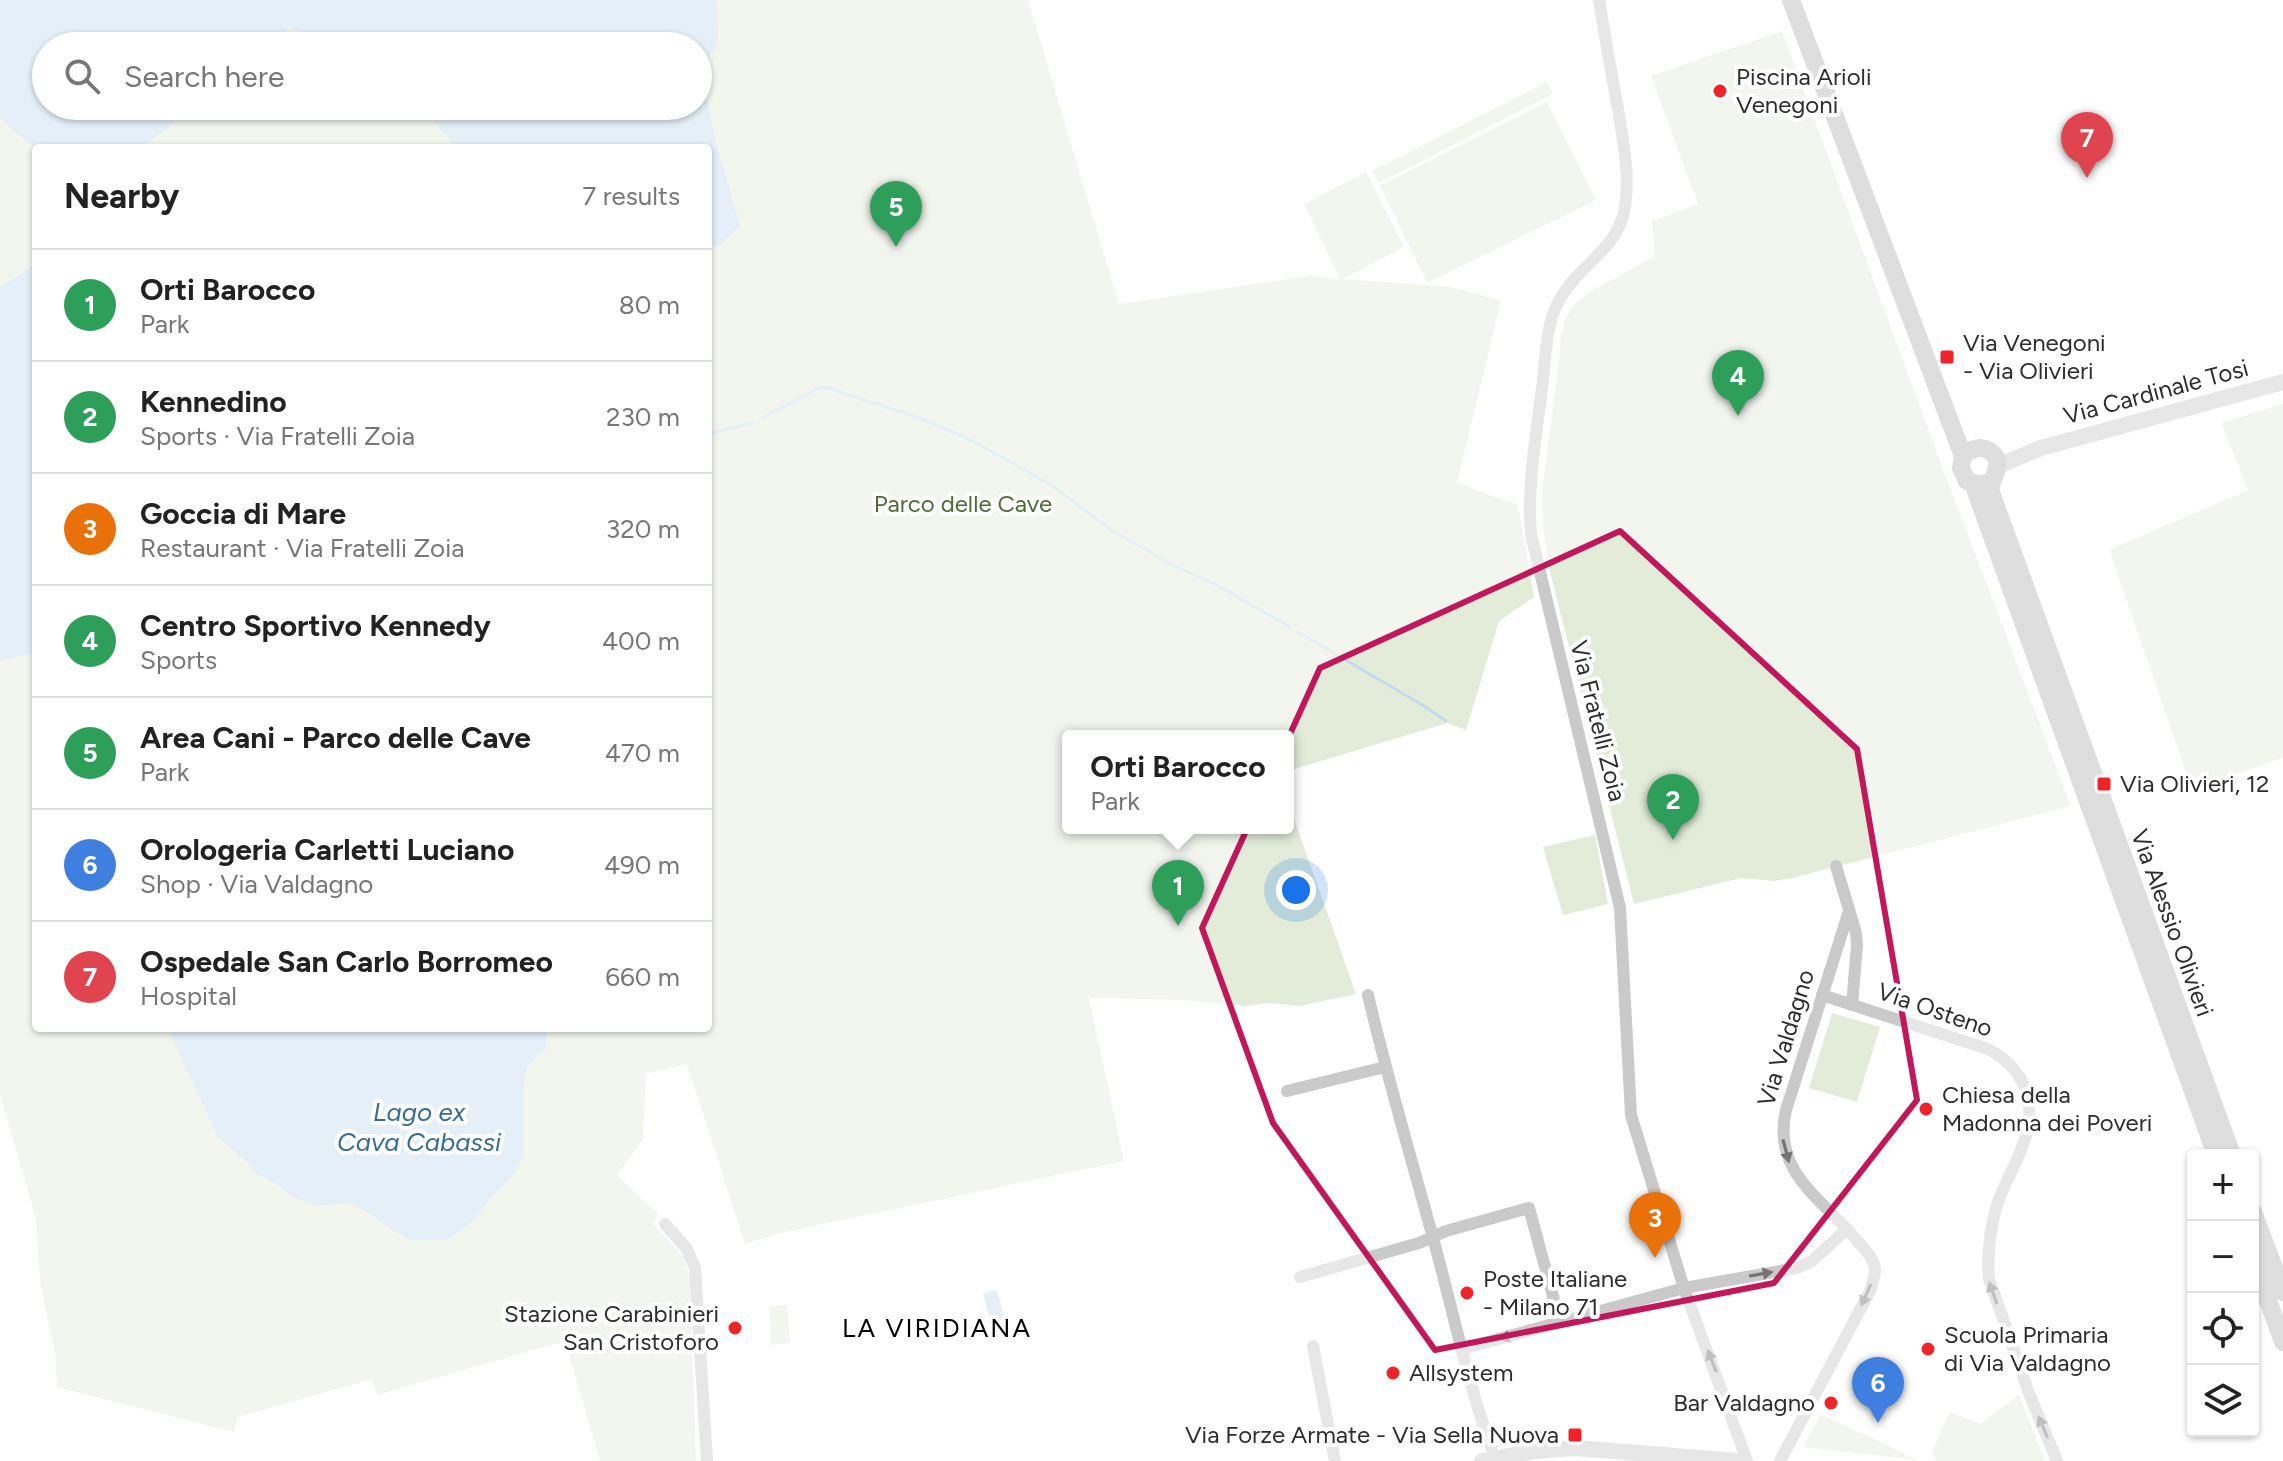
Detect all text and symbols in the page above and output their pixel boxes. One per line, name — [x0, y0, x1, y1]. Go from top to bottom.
search box — [32, 32, 712, 120]
icon: search — [60, 54, 104, 98]
text: Search here — [124, 58, 284, 95]
place label: Piscina Arioli Venegoni — [1736, 62, 1871, 119]
marker: Piscina Arioli Venegoni — [1711, 82, 1729, 100]
pin: 7 — [2061, 112, 2113, 178]
text: Nearby — [64, 176, 179, 217]
text: 7 results — [582, 180, 680, 212]
pin: 5 — [870, 181, 922, 247]
text: Orti Barocco — [140, 271, 315, 308]
text: 1 — [85, 289, 95, 321]
text: 80 m — [619, 289, 680, 321]
text: Park — [140, 308, 189, 340]
place label: Via Venegoni - Via Olivieri — [1963, 328, 2106, 385]
marker: Via Venegoni - Via Olivieri — [1938, 348, 1956, 366]
pin: 4 — [1712, 350, 1764, 416]
street label: Via Cardinale Tosi — [2060, 353, 2251, 430]
text: Kennedino — [140, 383, 287, 420]
text: 2 — [82, 401, 98, 433]
text: 230 m — [606, 401, 680, 433]
text: Sports · Via Fratelli Zoia — [140, 420, 415, 452]
park label: Parco delle Cave — [874, 489, 1052, 518]
text: Goccia di Mare — [140, 495, 346, 532]
text: 3 — [83, 513, 97, 545]
text: 320 m — [606, 513, 680, 545]
text: Restaurant · Via Fratelli Zoia — [140, 532, 464, 564]
text: Centro Sportivo Kennedy — [140, 607, 491, 644]
text: 4 — [82, 625, 98, 657]
text: 400 m — [602, 625, 680, 657]
street label: Via Fratelli Zoia — [1564, 637, 1632, 804]
text: Sports — [140, 644, 217, 676]
text: Area Cani - Parco delle Cave — [140, 719, 531, 756]
popup — [1062, 730, 1294, 834]
text: 5 — [82, 737, 98, 769]
text: 470 m — [605, 737, 680, 769]
text: Orti Barocco — [1090, 748, 1266, 785]
text: Park — [140, 756, 189, 788]
place label: Via Olivieri, 12 — [2120, 769, 2269, 798]
pin: 2 — [1647, 774, 1699, 840]
marker: Via Olivieri, 12 — [2095, 775, 2113, 793]
text: Park — [1090, 785, 1140, 817]
street label: Via Alessio Olivieri — [2125, 825, 2220, 1020]
text: Orologeria Carletti Luciano — [140, 831, 514, 868]
text: 6 — [82, 849, 98, 881]
text: 490 m — [604, 849, 680, 881]
pin: 1 — [1152, 860, 1204, 926]
text: Shop · Via Valdagno — [140, 868, 373, 900]
your location — [1276, 870, 1316, 910]
text: Ospedale San Carlo Borromeo — [140, 943, 553, 980]
text: 7 — [83, 961, 97, 993]
text: 660 m — [605, 961, 680, 993]
street label: Via Valdagno — [1751, 966, 1820, 1110]
street label: Via Osteno — [1874, 976, 1996, 1043]
text: Hospital — [140, 980, 237, 1012]
place label: Chiesa della Madonna dei Poveri — [1942, 1080, 2152, 1137]
water label: Lago ex Cava Cabassi — [337, 1096, 502, 1158]
marker: Chiesa della Madonna dei Poveri — [1917, 1100, 1935, 1118]
one-way arrow — [1781, 1138, 1793, 1163]
map controls — [2187, 1149, 2259, 1437]
button: + — [2187, 1149, 2259, 1221]
pin: 3 — [1629, 1192, 1681, 1258]
button: − — [2187, 1221, 2259, 1293]
place label: Poste Italiane - Milano 71 — [1483, 1264, 1627, 1321]
one-way arrow — [1749, 1268, 1774, 1280]
one-way arrow — [1987, 1281, 1999, 1305]
marker: Poste Italiane - Milano 71 — [1458, 1284, 1476, 1302]
one-way arrow — [1860, 1284, 1873, 1307]
button: locate — [2187, 1293, 2259, 1365]
place label: Stazione Carabinieri San Cristoforo — [504, 1299, 719, 1356]
district label: LA VIRIDIANA — [842, 1312, 1032, 1344]
marker: Stazione Carabinieri San Cristoforo — [726, 1319, 744, 1337]
place label: Scuola Primaria di Via Valdagno — [1944, 1320, 2111, 1377]
one-way arrow — [1499, 1330, 1524, 1342]
marker: Scuola Primaria di Via Valdagno — [1919, 1340, 1937, 1358]
one-way arrow — [1705, 1349, 1717, 1373]
pin: 6 — [1852, 1357, 1904, 1423]
place label: Allsystem — [1409, 1358, 1513, 1387]
marker: Allsystem — [1384, 1364, 1402, 1382]
button: layers — [2187, 1365, 2259, 1437]
place label: Bar Valdagno — [1673, 1388, 1815, 1417]
marker: Bar Valdagno — [1822, 1394, 1840, 1412]
one-way arrow — [2036, 1415, 2049, 1439]
place label: Via Forze Armate - Via Sella Nuova — [1185, 1420, 1559, 1449]
marker: Via Forze Armate - Via Sella Nuova — [1566, 1426, 1584, 1444]

